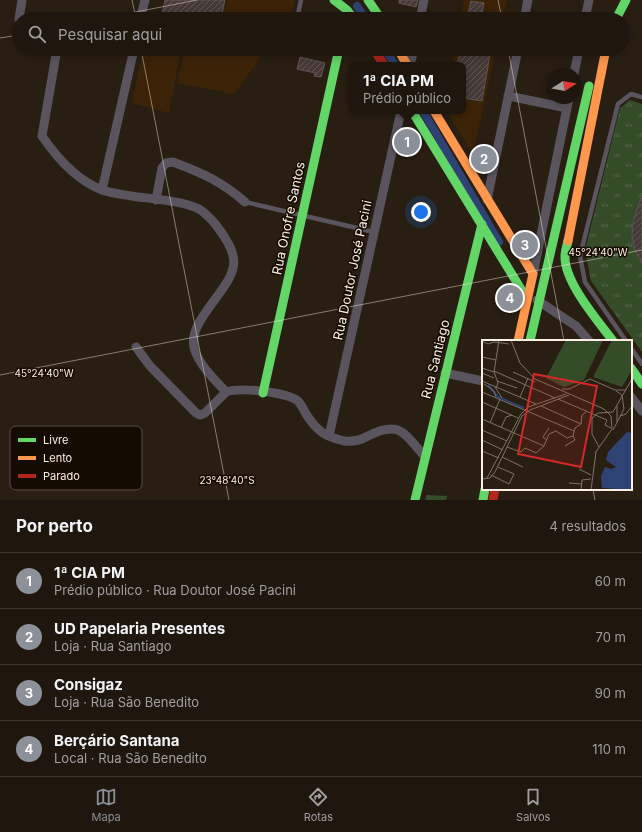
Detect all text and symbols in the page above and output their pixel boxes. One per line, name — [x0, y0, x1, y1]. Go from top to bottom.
search box — [12, 12, 630, 56]
icon: search — [26, 23, 48, 45]
text: Pesquisar aqui — [58, 25, 162, 44]
popup — [348, 62, 466, 114]
north arrow — [546, 68, 582, 104]
text: 1ª CIA PM — [363, 71, 434, 90]
text: Prédio público — [363, 90, 451, 106]
pin: 1 — [394, 127, 420, 157]
pin: 2 — [471, 144, 497, 174]
street label: Rua Onofre Santos — [268, 160, 308, 276]
street label: Rua Doutor José Pacini — [329, 199, 375, 341]
your location — [411, 202, 431, 222]
pin: 3 — [512, 230, 538, 260]
text: 45°24'40"W — [568, 246, 628, 258]
pin: 4 — [497, 283, 523, 313]
street label: Rua Santiago — [417, 318, 453, 400]
inset map — [482, 340, 632, 490]
text: 45°24'40"W — [14, 367, 74, 379]
legend — [10, 426, 142, 490]
text: Livre — [43, 433, 68, 447]
text: Lento — [43, 451, 73, 465]
text: Parado — [43, 469, 80, 483]
text: 23°48'40"S — [199, 474, 255, 486]
text: Por perto — [16, 516, 93, 536]
text: 4 resultados — [550, 518, 626, 534]
text: 1ª CIA PM — [54, 563, 125, 582]
text: 1 — [26, 573, 32, 589]
text: 60 m — [595, 573, 626, 589]
text: Prédio público · Rua Doutor José Pacini — [54, 582, 296, 598]
text: UD Papelaria Presentes — [54, 619, 225, 638]
text: 2 — [25, 629, 33, 645]
text: 70 m — [596, 629, 626, 645]
text: Loja · Rua Santiago — [54, 638, 171, 654]
text: Consigaz — [54, 675, 123, 694]
text: 3 — [25, 685, 33, 701]
text: 90 m — [595, 685, 626, 701]
text: Loja · Rua São Benedito — [54, 694, 199, 710]
text: Berçário Santana — [54, 731, 180, 750]
text: 4 — [25, 741, 33, 757]
text: 110 m — [592, 741, 626, 757]
text: Local · Rua São Benedito — [54, 750, 207, 766]
tab: Mapa — [92, 786, 121, 824]
tab: Rotas — [304, 786, 333, 824]
tab: Salvos — [516, 786, 550, 824]

